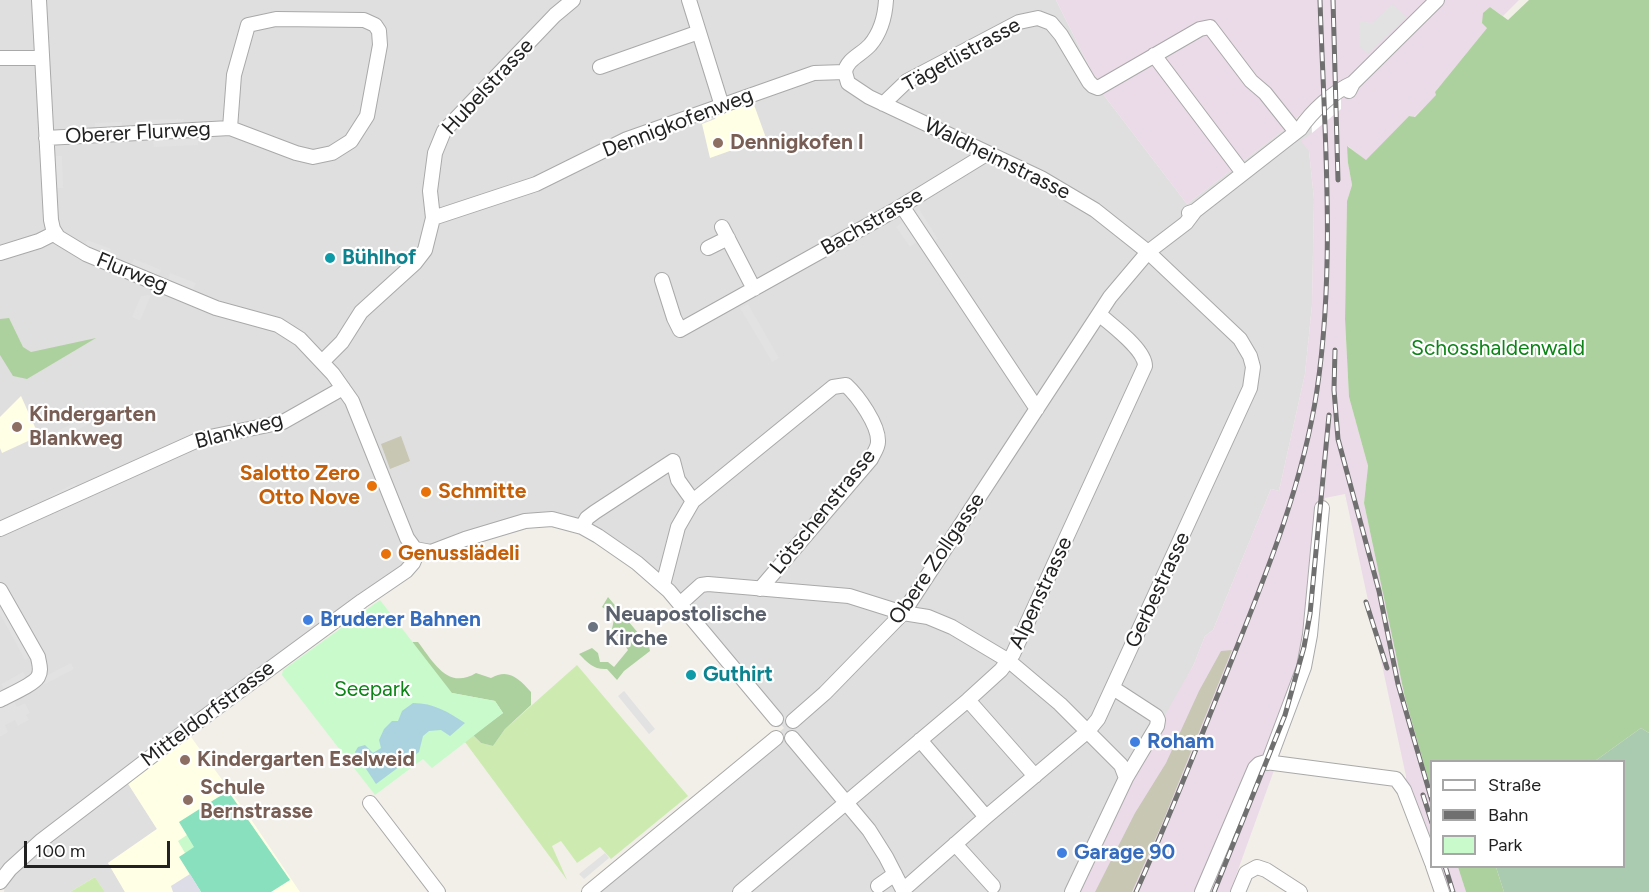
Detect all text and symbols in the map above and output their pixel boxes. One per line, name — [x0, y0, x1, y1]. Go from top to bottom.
street label: Tägetlistrasse — [899, 12, 1025, 98]
street label: Hubelstrasse — [437, 34, 539, 140]
street label: Dennigkofenweg — [599, 83, 757, 163]
street label: Waldheimstrasse — [920, 113, 1074, 205]
street label: Oberer Flurweg — [65, 117, 211, 149]
place label: Dennigkofen I — [730, 130, 864, 156]
marker: Dennigkofen I — [711, 136, 725, 150]
street label: Bachstrasse — [817, 183, 927, 261]
place label: Bühlhof — [342, 245, 416, 271]
street label: Flurweg — [93, 247, 171, 299]
marker: Bühlhof — [323, 251, 337, 265]
park label: Schosshaldenwald — [1411, 336, 1585, 362]
place label: Kindergarten Blankweg — [29, 402, 156, 452]
street label: Blankweg — [192, 407, 286, 455]
marker: Kindergarten Blankweg — [10, 420, 24, 434]
street label: Lötschenstrasse — [765, 444, 881, 580]
place label: Salotto Zero Otto Nove — [240, 461, 360, 511]
marker: Salotto Zero Otto Nove — [365, 479, 379, 493]
place label: Schmitte — [438, 479, 526, 505]
marker: Schmitte — [419, 485, 433, 499]
street label: Obere Zollgasse — [884, 489, 990, 629]
street label: Gerbestrasse — [1120, 528, 1196, 652]
street label: Alpenstrasse — [1004, 533, 1078, 653]
place label: Genusslädeli — [398, 541, 520, 567]
marker: Genusslädeli — [379, 547, 393, 561]
place label: Neuapostolische Kirche — [605, 602, 767, 652]
place label: Bruderer Bahnen — [320, 607, 481, 633]
marker: Bruderer Bahnen — [301, 613, 315, 627]
marker: Neuapostolische Kirche — [586, 620, 600, 634]
street label: Mitteldorfstrasse — [136, 656, 280, 772]
place label: Guthirt — [703, 662, 773, 688]
marker: Guthirt — [684, 668, 698, 682]
park label: Seepark — [334, 677, 410, 703]
place label: Roham — [1147, 729, 1214, 755]
marker: Roham — [1128, 735, 1142, 749]
place label: Kindergarten Eselweid — [197, 747, 415, 773]
marker: Kindergarten Eselweid — [178, 753, 192, 767]
legend — [1430, 760, 1625, 868]
text: Straße — [1488, 774, 1541, 796]
place label: Schule Bernstrasse — [200, 775, 313, 825]
marker: Schule Bernstrasse — [181, 793, 195, 807]
text: Bahn — [1488, 804, 1528, 826]
scale bar — [27, 829, 172, 867]
text: Park — [1488, 834, 1522, 856]
text: 100 m — [35, 840, 85, 862]
place label: Garage 90 — [1074, 840, 1175, 866]
marker: Garage 90 — [1055, 846, 1069, 860]

